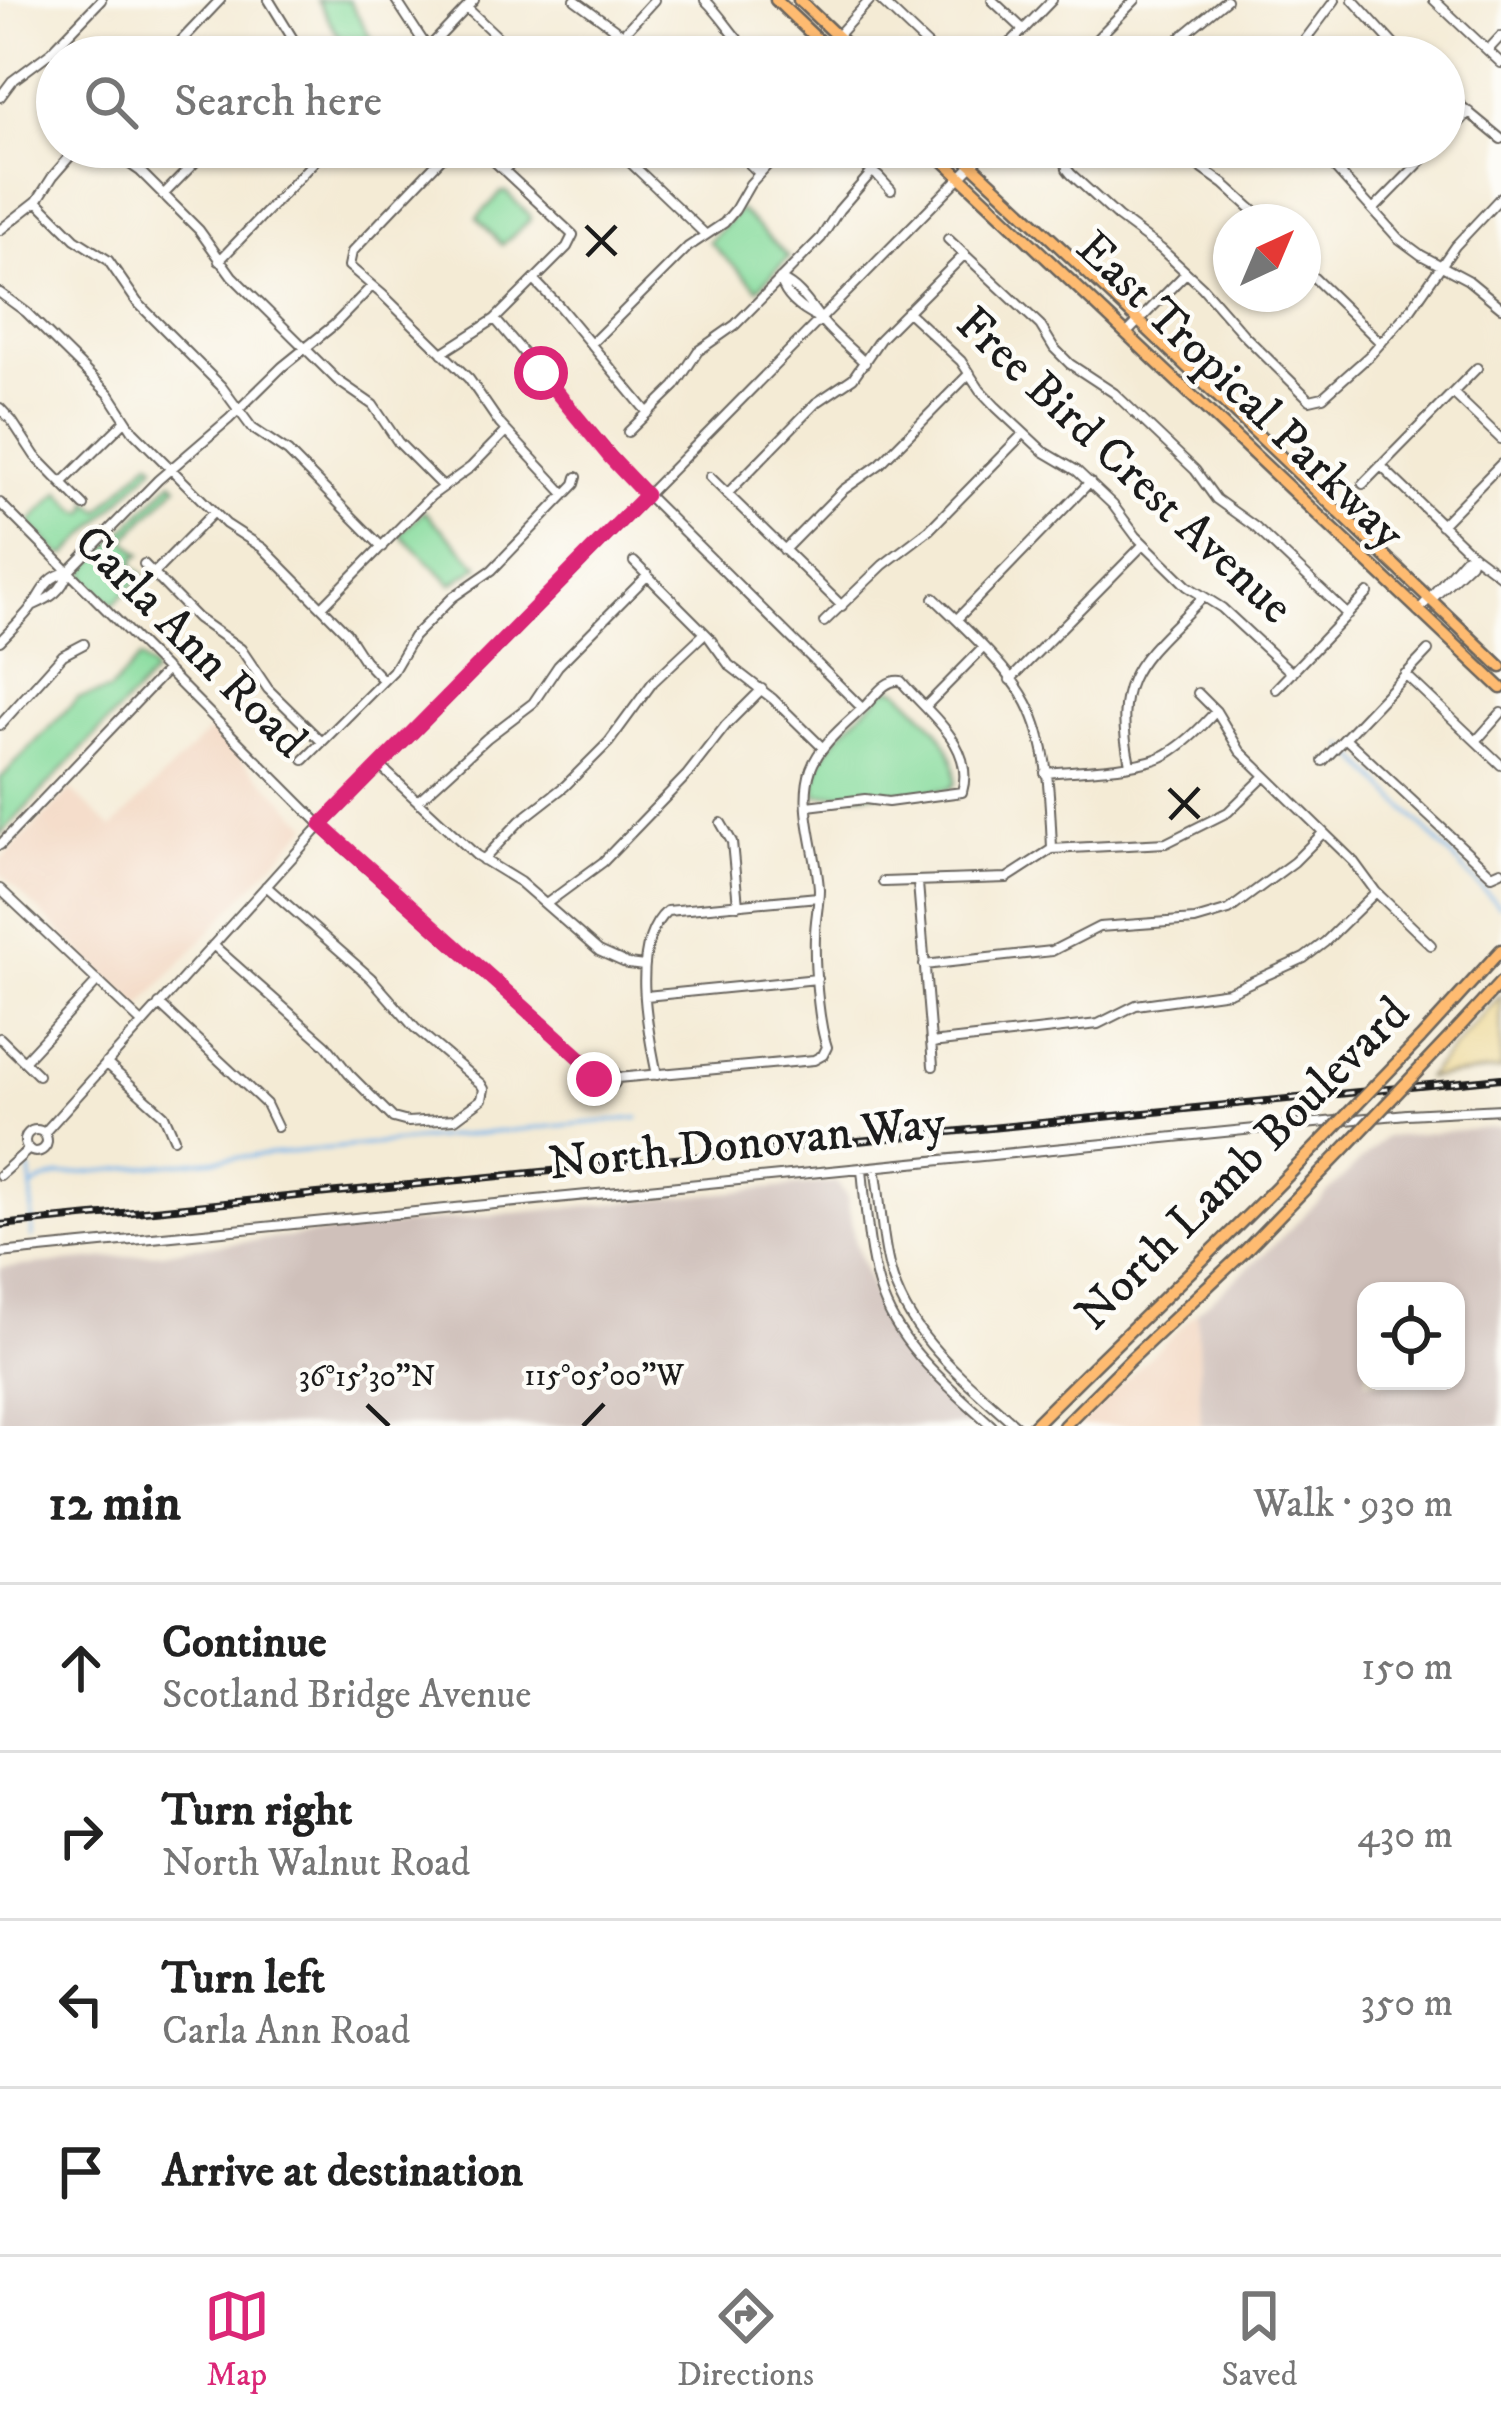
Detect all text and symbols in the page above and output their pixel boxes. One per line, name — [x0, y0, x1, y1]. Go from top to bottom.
search box — [36, 36, 1465, 168]
icon: search — [78, 69, 144, 135]
text: Search here — [174, 74, 382, 130]
north arrow — [1213, 204, 1321, 312]
street label: East Tropical Parkway — [1063, 219, 1417, 564]
street label: Free Bird Crest Avenue — [943, 294, 1305, 638]
route start — [514, 346, 568, 400]
street label: Carla Ann Road — [61, 513, 319, 771]
street label: North Lamb Boulevard — [1063, 984, 1423, 1344]
route end — [567, 1052, 621, 1106]
street label: North Donovan Way — [546, 1093, 949, 1195]
map controls — [1357, 1282, 1465, 1390]
button: locate — [1357, 1282, 1465, 1390]
text: 115°05'00"W — [524, 1358, 684, 1395]
text: 36°15'30"N — [299, 1359, 435, 1396]
text: 12 min — [48, 1472, 181, 1536]
text: Walk · 930 m — [1253, 1480, 1453, 1529]
text: Continue — [162, 1615, 327, 1671]
icon: ahead — [48, 1635, 114, 1701]
text: 150 m — [1361, 1643, 1453, 1692]
text: Scotland Bridge Avenue — [162, 1671, 532, 1720]
text: Turn right — [162, 1783, 352, 1839]
icon: right — [48, 1803, 114, 1869]
text: 430 m — [1357, 1811, 1453, 1860]
text: North Walnut Road — [162, 1839, 470, 1888]
text: Turn left — [162, 1951, 325, 2007]
icon: left — [48, 1971, 114, 2037]
text: 350 m — [1360, 1979, 1453, 2028]
text: Carla Ann Road — [162, 2007, 410, 2056]
icon: arrive — [48, 2139, 114, 2205]
text: Arrive at destination — [162, 2144, 523, 2200]
tab: Map — [204, 2283, 270, 2396]
tab: Directions — [677, 2283, 814, 2396]
tab: Saved — [1221, 2283, 1297, 2396]

